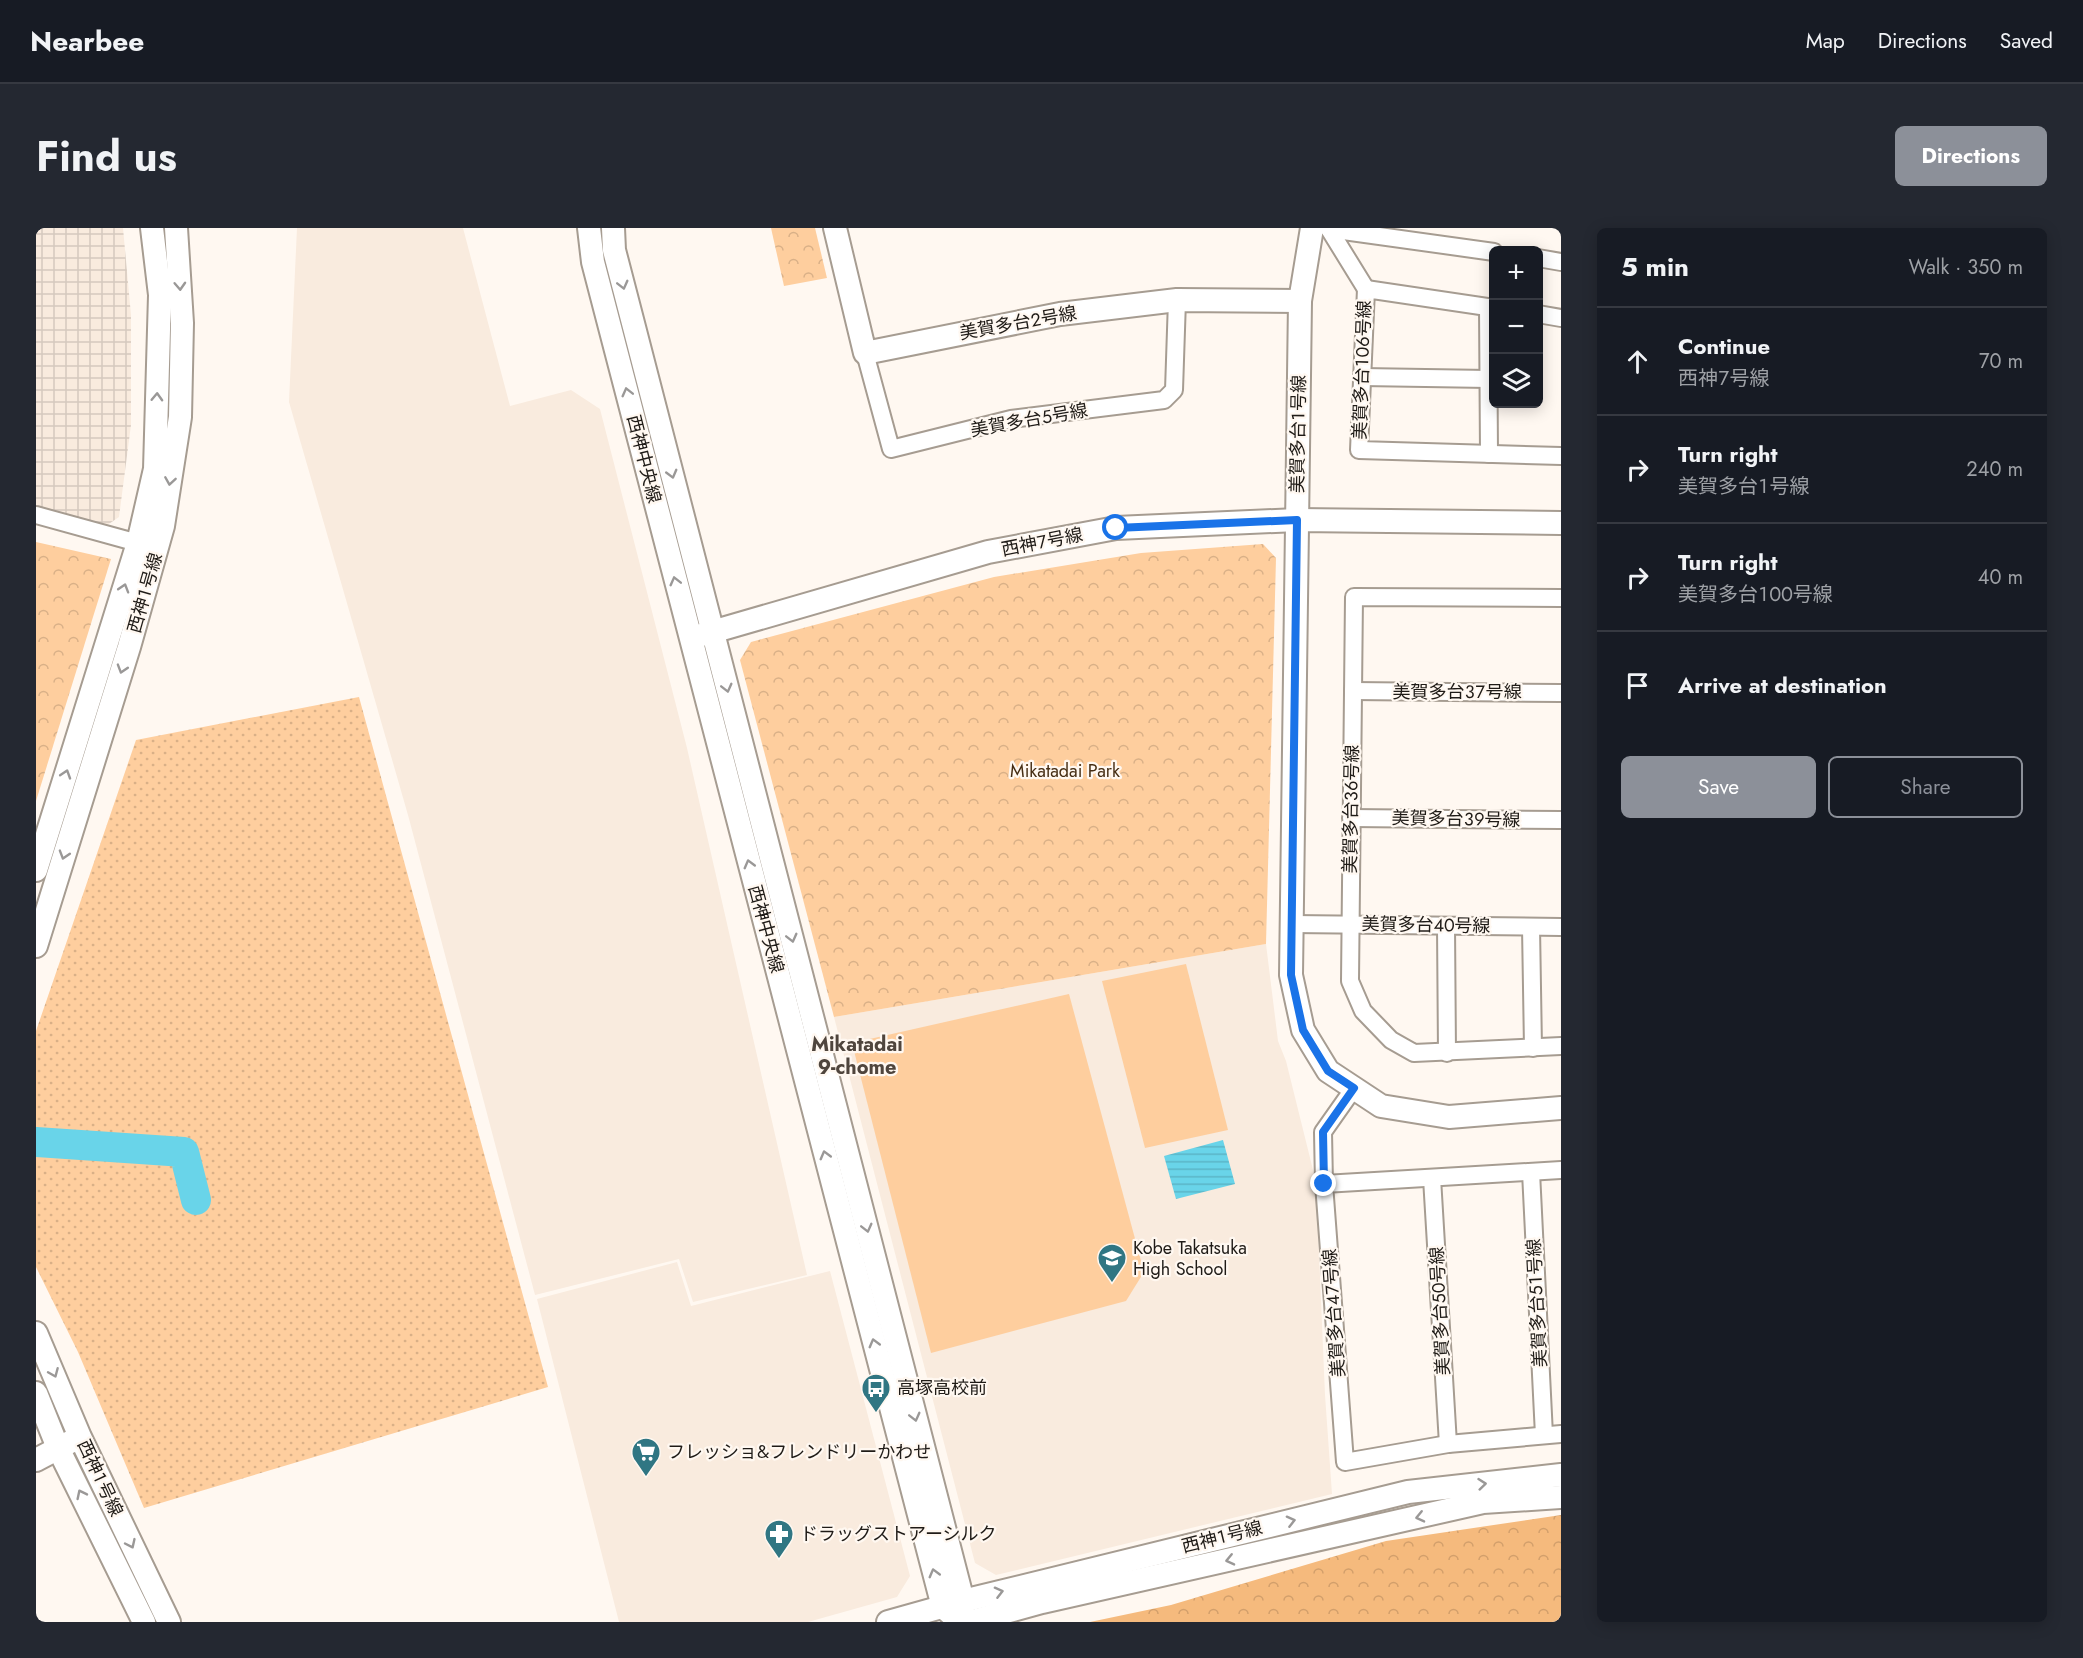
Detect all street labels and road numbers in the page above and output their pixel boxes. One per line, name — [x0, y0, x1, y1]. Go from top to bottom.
street label: 美賀多台２号線 — [957, 300, 1079, 346]
street label: 美賀多台１０６号線 — [1347, 300, 1377, 440]
street label: 美賀多台１号線 — [1284, 375, 1312, 493]
street label: 美賀多台５号線 — [968, 397, 1090, 443]
street label: 西神中央線 — [620, 412, 668, 506]
street label: 西神７号線 — [999, 521, 1085, 563]
street label: 西神１号線 — [121, 550, 169, 636]
street label: 美賀多台３７号線 — [1393, 679, 1521, 705]
street label: 美賀多台３６号線 — [1337, 744, 1365, 874]
street label: 美賀多台３９号線 — [1391, 805, 1521, 833]
street label: 西神中央線 — [742, 882, 790, 976]
street label: 美賀多台４０号線 — [1361, 911, 1491, 939]
street label: 美賀多台５１号線 — [1521, 1238, 1553, 1368]
street label: 美賀多台５０号線 — [1424, 1246, 1456, 1376]
street label: 美賀多台４７号線 — [1317, 1248, 1351, 1378]
street label: 西神１号線 — [71, 1435, 129, 1521]
street label: 西神１号線 — [1179, 1514, 1265, 1560]

